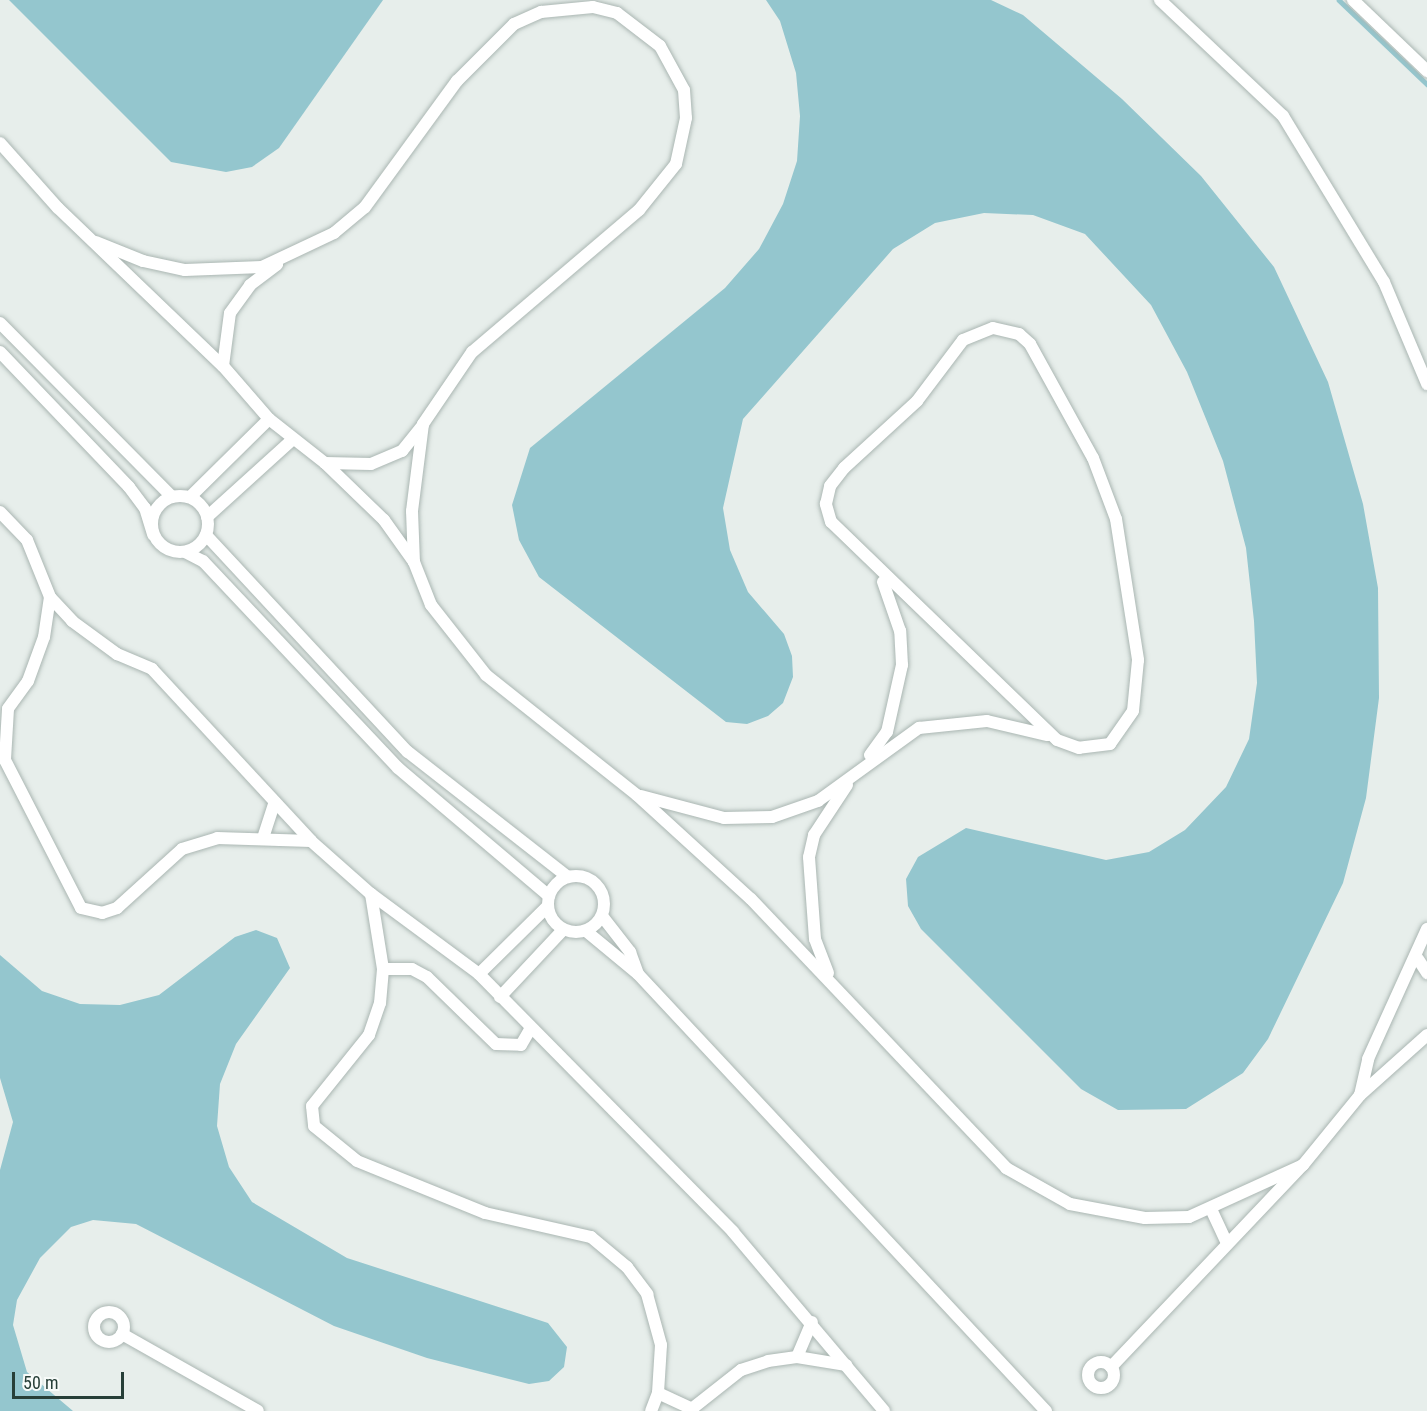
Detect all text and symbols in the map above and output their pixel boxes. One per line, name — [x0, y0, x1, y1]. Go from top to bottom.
scale bar — [15, 1360, 128, 1398]
text: 50 m — [23, 1372, 58, 1393]

